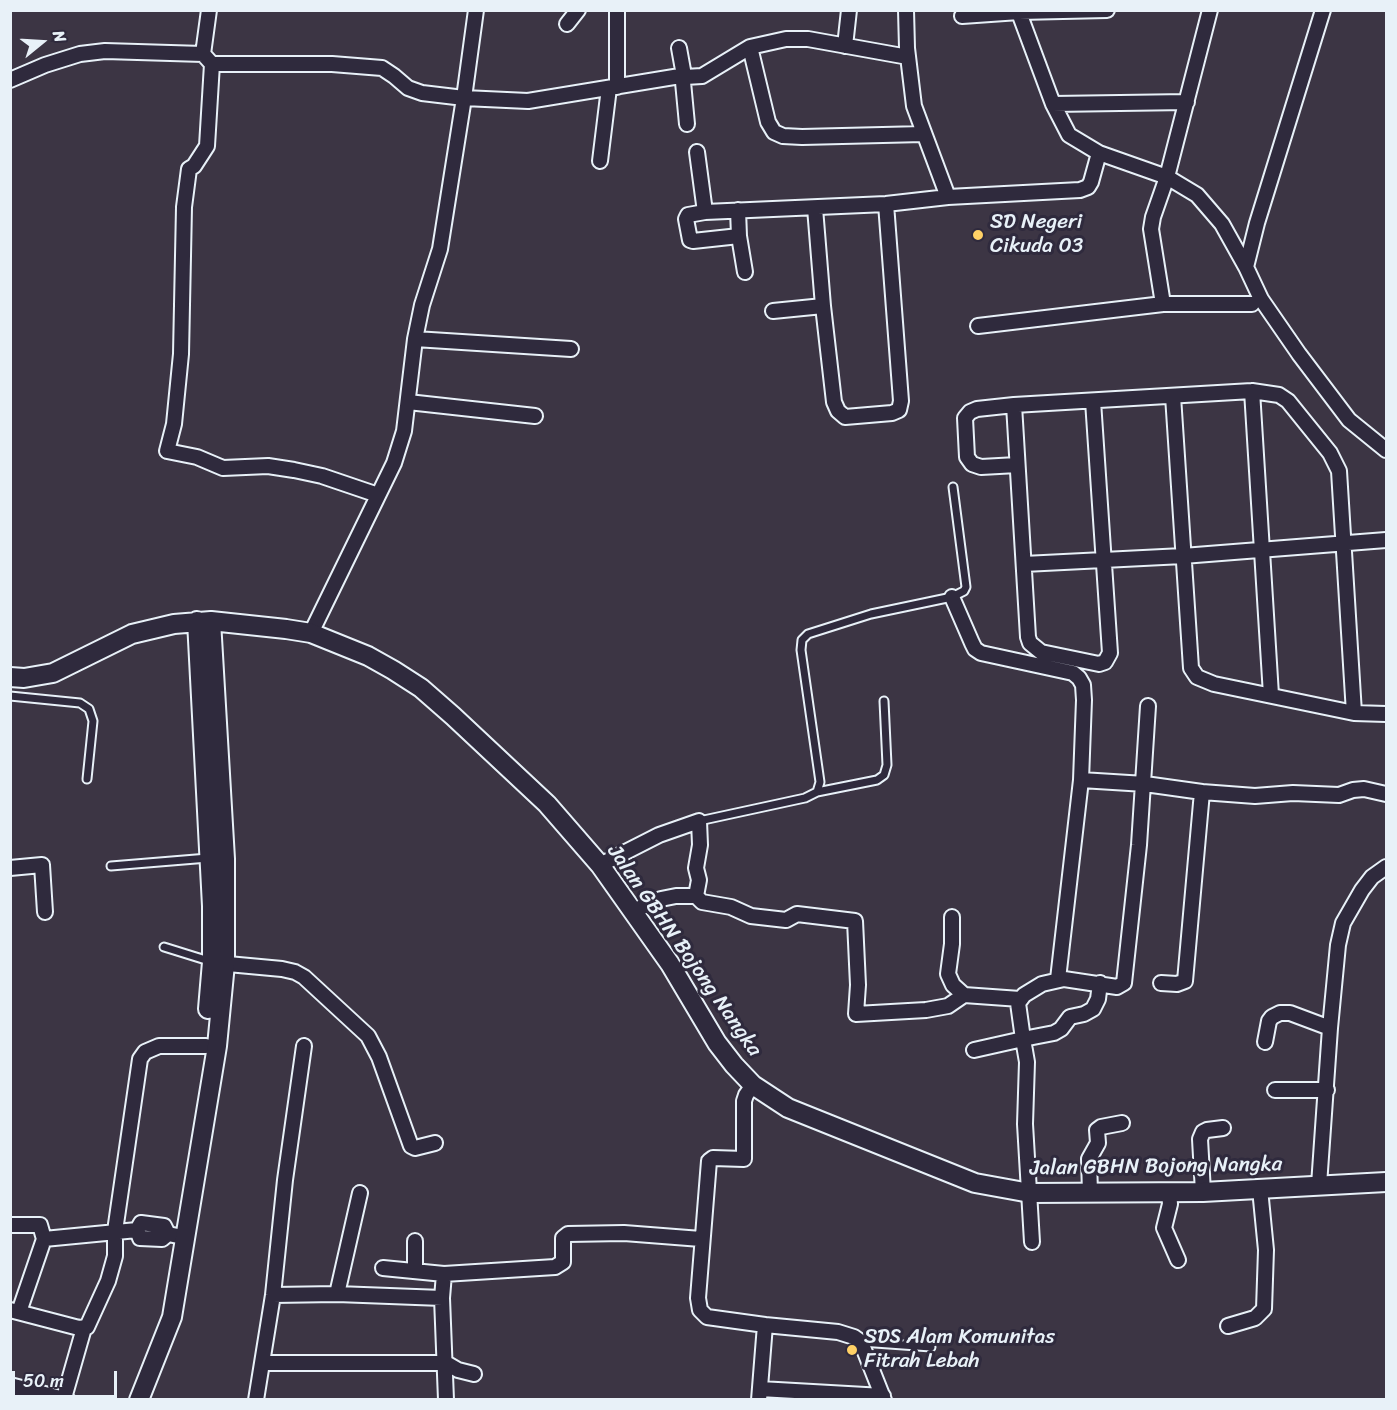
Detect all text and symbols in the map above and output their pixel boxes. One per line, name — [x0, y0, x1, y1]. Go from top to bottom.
north arrow — [12, 12, 72, 72]
text: N — [44, 27, 75, 46]
place label: SD Negeri Cikuda 03 — [990, 210, 1083, 260]
marker: SD Negeri Cikuda 03 — [971, 228, 985, 242]
street label: Jalan GBHN Bojong Nangka — [601, 840, 767, 1062]
street label: Jalan GBHN Bojong Nangka — [1029, 1152, 1283, 1182]
place label: SDS Alam Komunitas Fitrah Lebah — [864, 1325, 1055, 1375]
marker: SDS Alam Komunitas Fitrah Lebah — [845, 1343, 859, 1357]
scale bar — [15, 1359, 120, 1397]
text: 50 m — [23, 1365, 64, 1397]

